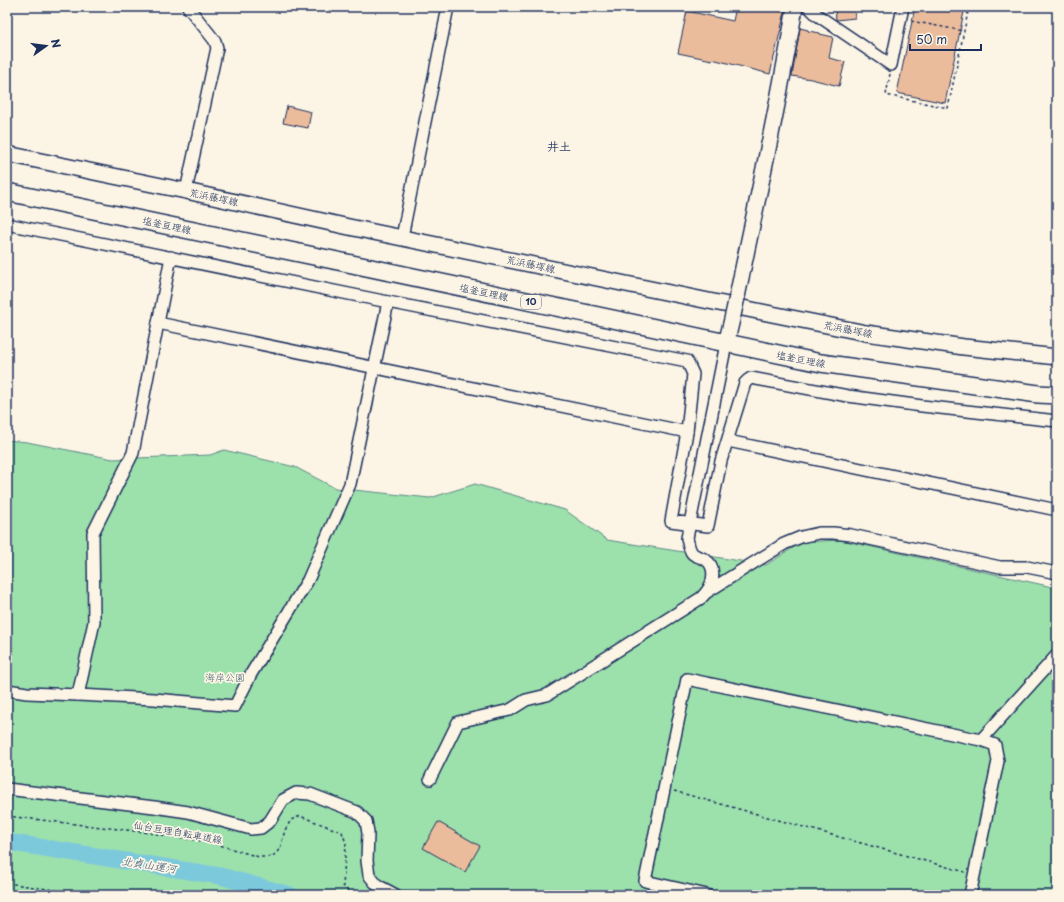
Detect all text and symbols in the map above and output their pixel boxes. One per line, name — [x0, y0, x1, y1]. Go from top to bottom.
north arrow — [26, 26, 66, 66]
scale bar — [910, 26, 981, 52]
text: 50 m — [916, 30, 947, 48]
text: N — [47, 37, 66, 50]
district label: 井土 — [547, 137, 571, 155]
street label: 荒浜藤塚線 — [188, 184, 240, 209]
street label: 塩釜亘理線 — [141, 212, 193, 237]
street label: 荒浜藤塚線 — [505, 251, 557, 276]
street label: 塩釜亘理線 — [458, 279, 510, 304]
road number: 10 — [521, 295, 541, 309]
street label: 荒浜藤塚線 — [822, 316, 874, 341]
street label: 塩釜亘理線 — [775, 346, 827, 371]
park label: 海岸公園 — [205, 669, 245, 684]
street label: 仙台亘理自転車道線 — [132, 816, 224, 847]
water label: 北貞山運河 — [121, 852, 180, 878]

